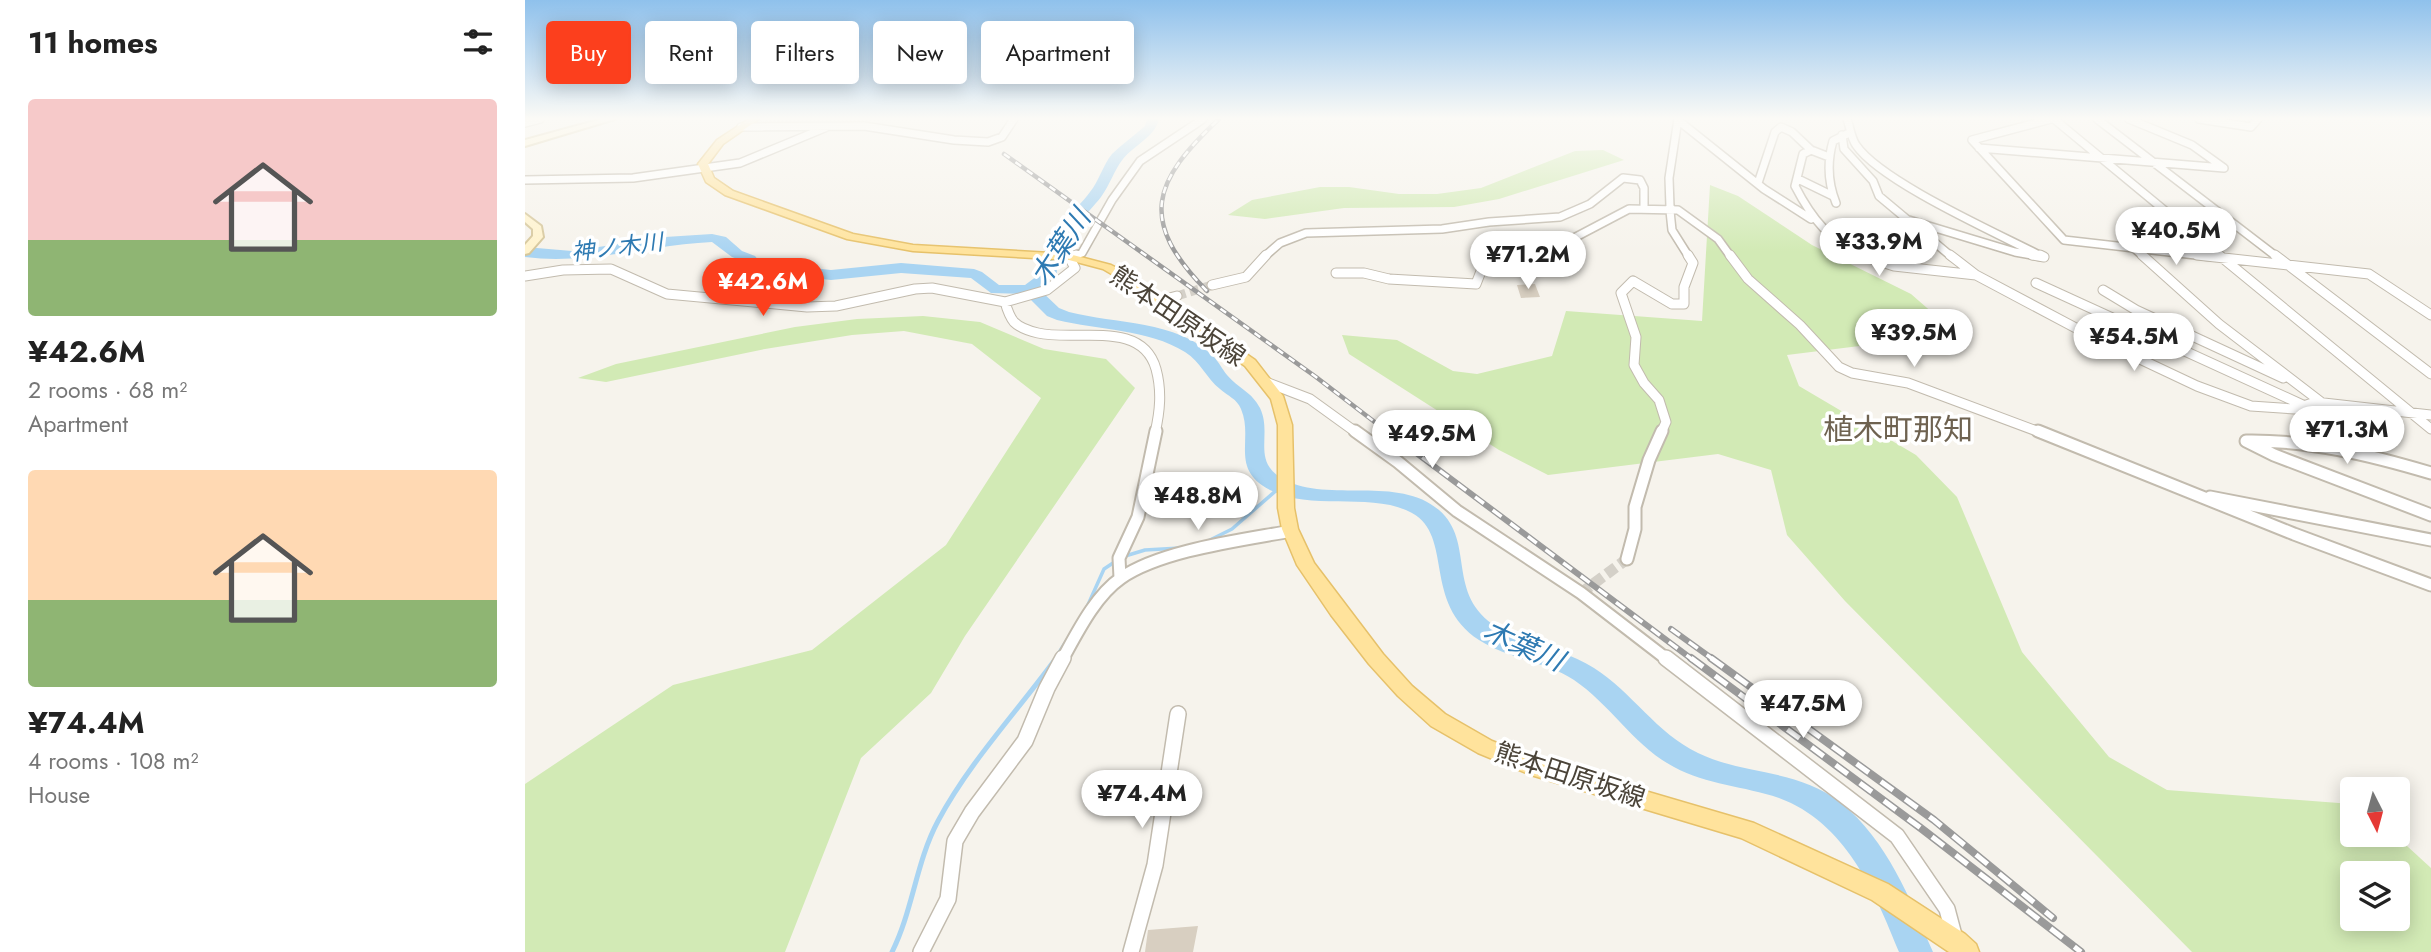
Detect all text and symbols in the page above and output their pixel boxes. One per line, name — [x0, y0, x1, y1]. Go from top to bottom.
text: 11 homes — [28, 21, 158, 64]
chip: Buy — [546, 21, 631, 84]
chip: Rent — [645, 21, 737, 84]
chip: Filters — [751, 21, 859, 84]
chip: New — [873, 21, 967, 84]
chip: Apartment — [981, 21, 1134, 84]
icon: filters — [459, 23, 497, 61]
icon: home — [200, 144, 326, 270]
water label: 木葉川 — [1020, 198, 1102, 294]
pin: ¥40.5M — [2119, 208, 2233, 267]
text: ¥40.5M — [2131, 213, 2221, 247]
pin: ¥33.9M — [1822, 218, 1936, 278]
water label: 神ノ木川 — [569, 224, 668, 269]
text: ¥33.9M — [1836, 224, 1922, 258]
pin: ¥71.2M — [1471, 232, 1585, 291]
text: ¥71.2M — [1486, 237, 1570, 271]
street label: 熊本田原坂線 — [1103, 257, 1253, 375]
pin: ¥42.6M — [706, 258, 820, 318]
text: ¥42.6M — [718, 264, 808, 298]
pin: ¥39.5M — [1857, 310, 1971, 369]
pin: ¥54.5M — [2077, 314, 2191, 373]
text: ¥39.5M — [1871, 315, 1957, 349]
text: ¥54.5M — [2089, 319, 2179, 353]
text: ¥42.6M — [28, 330, 145, 373]
text: 2 rooms · 68 m² — [28, 373, 187, 407]
pin: ¥71.3M — [2290, 406, 2404, 466]
text: Apartment — [28, 407, 128, 441]
district label: 植木町那知 — [1823, 408, 1973, 451]
pin: ¥49.5M — [1375, 410, 1489, 470]
text: ¥71.3M — [2305, 412, 2389, 446]
text: ¥49.5M — [1388, 416, 1476, 450]
pin: ¥48.8M — [1141, 472, 1255, 532]
text: ¥48.8M — [1154, 478, 1242, 512]
icon: home — [200, 515, 326, 641]
water label: 木葉川 — [1477, 610, 1573, 682]
pin: ¥47.5M — [1746, 680, 1860, 740]
text: ¥47.5M — [1760, 686, 1846, 720]
text: ¥74.4M — [28, 701, 144, 744]
street label: 熊本田原坂線 — [1490, 733, 1650, 817]
text: 4 rooms · 108 m² — [28, 744, 198, 778]
pin: ¥74.4M — [1085, 770, 1199, 830]
text: ¥74.4M — [1097, 776, 1187, 810]
north arrow — [2340, 777, 2410, 847]
map controls — [2340, 777, 2410, 931]
text: House — [28, 778, 90, 812]
button: layers — [2340, 861, 2410, 931]

